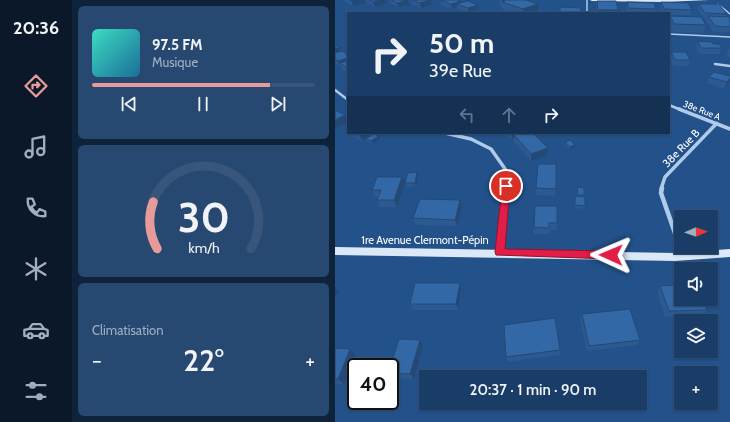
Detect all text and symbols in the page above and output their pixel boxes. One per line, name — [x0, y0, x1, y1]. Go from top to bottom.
text: 20:36 — [13, 17, 59, 39]
text: 50 m — [429, 26, 494, 60]
icon: right — [363, 28, 415, 80]
text: 97.5 FM — [152, 36, 202, 54]
text: Musique — [152, 54, 198, 70]
text: 39e Rue — [429, 60, 492, 82]
icon: directions — [22, 72, 50, 100]
icon: previous — [118, 93, 140, 115]
icon: pause — [192, 93, 214, 115]
icon: next — [267, 93, 289, 115]
street label: 38e Rue A — [682, 98, 723, 122]
icon: left — [456, 104, 478, 126]
icon: ahead — [498, 104, 520, 126]
icon: right — [540, 104, 562, 126]
street label: 38e Rue B — [659, 126, 703, 170]
icon: music — [22, 133, 50, 161]
pin — [489, 169, 523, 203]
icon: arrive — [495, 175, 517, 197]
text: 30 — [178, 192, 229, 242]
icon: phone — [22, 194, 50, 222]
north arrow — [674, 210, 718, 254]
map controls — [674, 210, 718, 410]
street label: 1re Avenue Clermont-Pépin — [361, 233, 489, 247]
position arrow — [590, 234, 632, 276]
text: km/h — [188, 239, 219, 257]
icon: climate — [22, 255, 50, 283]
button: sound — [674, 262, 718, 306]
button: layers — [674, 314, 718, 358]
icon: car — [22, 316, 50, 344]
text: Climatisation — [92, 322, 164, 338]
text: 22° — [183, 342, 224, 379]
text: − — [92, 347, 102, 374]
text: + — [305, 347, 315, 374]
speed limit sign: 40 — [347, 358, 399, 410]
button: + — [674, 366, 718, 410]
icon: filters — [22, 377, 50, 405]
text: 20:37 · 1 min · 90 m — [470, 381, 596, 399]

